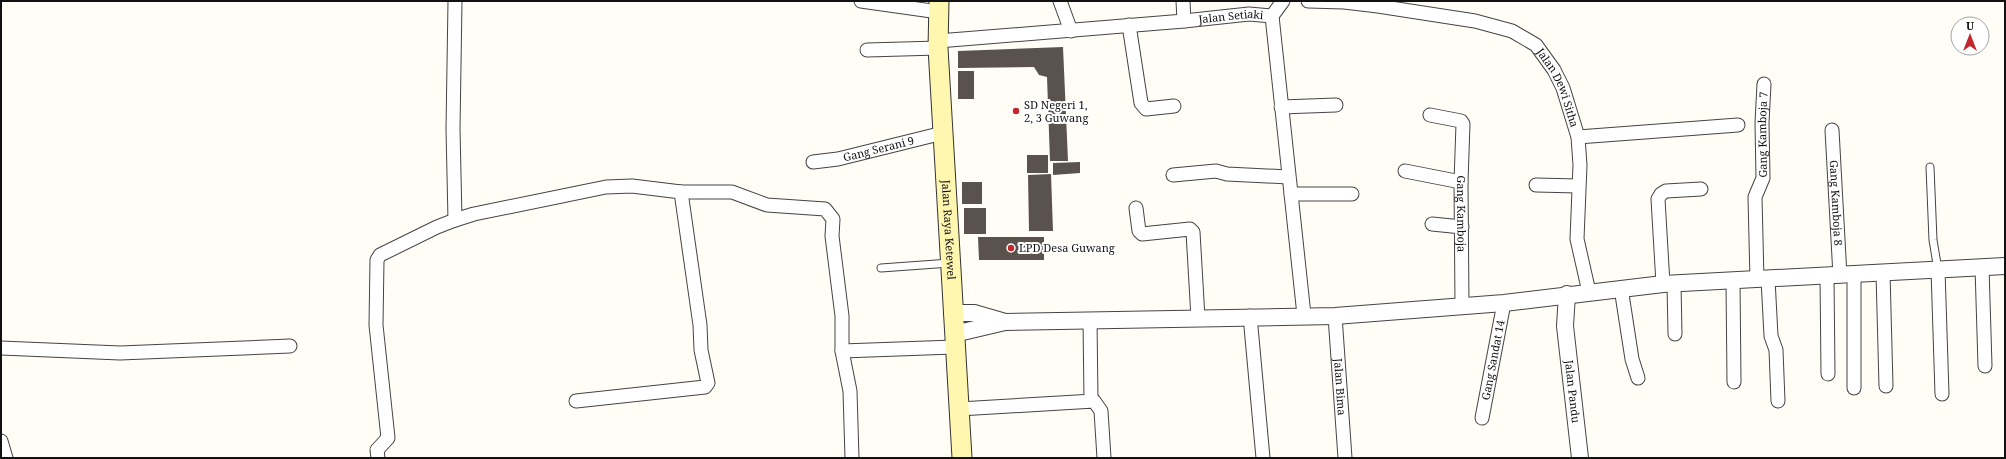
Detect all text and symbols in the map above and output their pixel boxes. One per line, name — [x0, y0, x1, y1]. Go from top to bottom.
street label: Jalan Setiaki — [1197, 6, 1265, 27]
north arrow — [1950, 16, 1990, 56]
text: U — [1966, 18, 1975, 33]
street label: Jalan Dewi Sitha — [1533, 44, 1583, 129]
street label: Gang Kamboja 7 — [1754, 91, 1771, 178]
place label: SD Negeri 1, 2, 3 Guwang — [1024, 97, 1088, 125]
marker: SD Negeri 1, 2, 3 Guwang — [1011, 106, 1021, 116]
street label: Gang Serani 9 — [841, 132, 916, 164]
street label: Gang Kamboja 8 — [1827, 160, 1846, 246]
street label: Gang Kamboja — [1454, 175, 1470, 252]
street label: Jalan Raya Ketewel — [939, 178, 960, 281]
place label: LPD Desa Guwang — [1019, 240, 1115, 255]
marker: LPD Desa Guwang — [1006, 243, 1016, 253]
street label: Gang Sandat 14 — [1478, 319, 1508, 401]
street label: Jalan Bima — [1331, 357, 1350, 416]
street label: Jalan Pandu — [1562, 358, 1584, 424]

